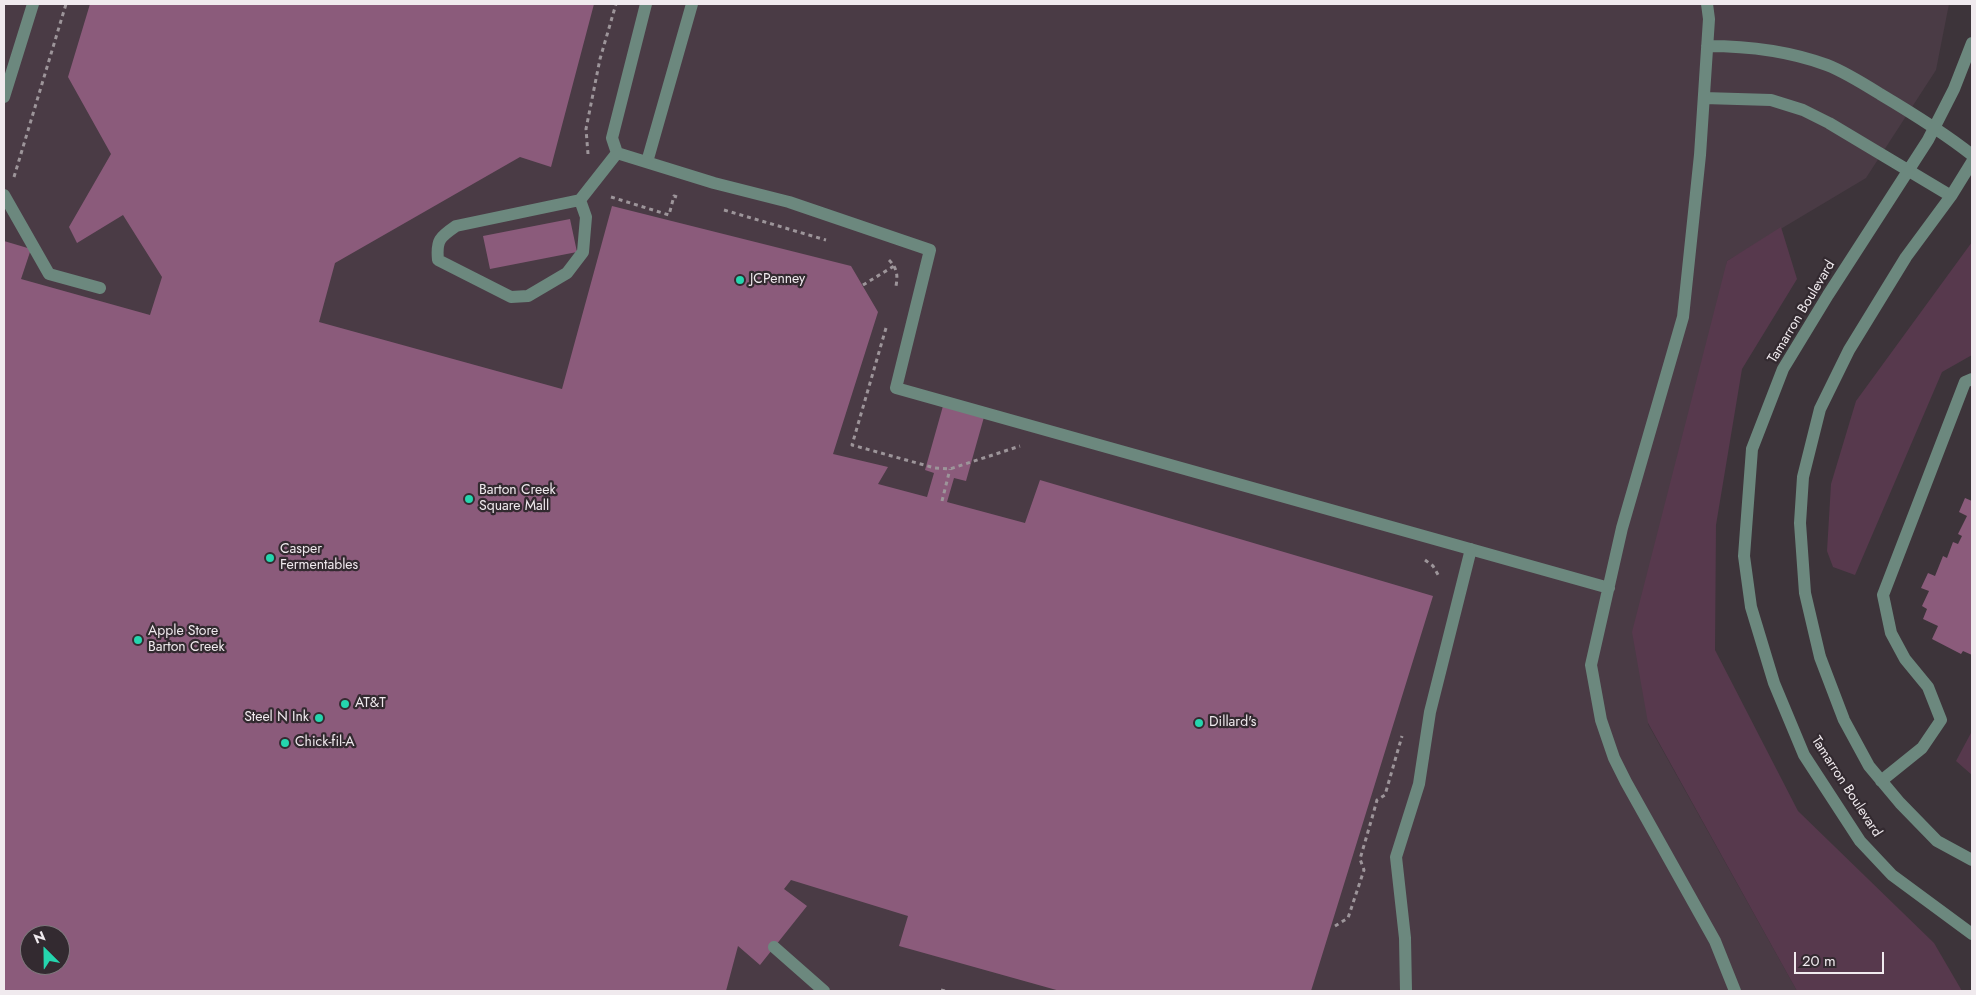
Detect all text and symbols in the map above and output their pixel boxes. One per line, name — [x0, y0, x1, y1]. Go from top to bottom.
street label: Tamarron Boulevard — [1765, 258, 1839, 366]
place label: JCPenney — [750, 272, 805, 288]
marker: JCPenney — [734, 274, 746, 286]
place label: Barton Creek Square Mall — [479, 483, 556, 516]
marker: Barton Creek Square Mall — [463, 493, 475, 505]
place label: Casper Fermentables — [280, 542, 358, 574]
marker: Casper Fermentables — [264, 552, 276, 564]
place label: Apple Store Barton Creek — [148, 624, 225, 656]
marker: Apple Store Barton Creek — [132, 634, 144, 646]
place label: AT&T — [355, 696, 386, 712]
marker: AT&T — [339, 698, 351, 710]
place label: Steel N Ink — [244, 710, 309, 726]
marker: Steel N Ink — [313, 712, 325, 724]
place label: Dillard's — [1209, 715, 1256, 731]
marker: Dillard's — [1193, 717, 1205, 729]
street label: Tamarron Boulevard — [1807, 733, 1885, 841]
place label: Chick-fil-A — [295, 735, 354, 751]
marker: Chick-fil-A — [279, 737, 291, 749]
north arrow — [20, 925, 70, 975]
text: N — [31, 926, 49, 948]
scale bar — [1796, 942, 1886, 974]
text: 20 m — [1802, 950, 1836, 972]

